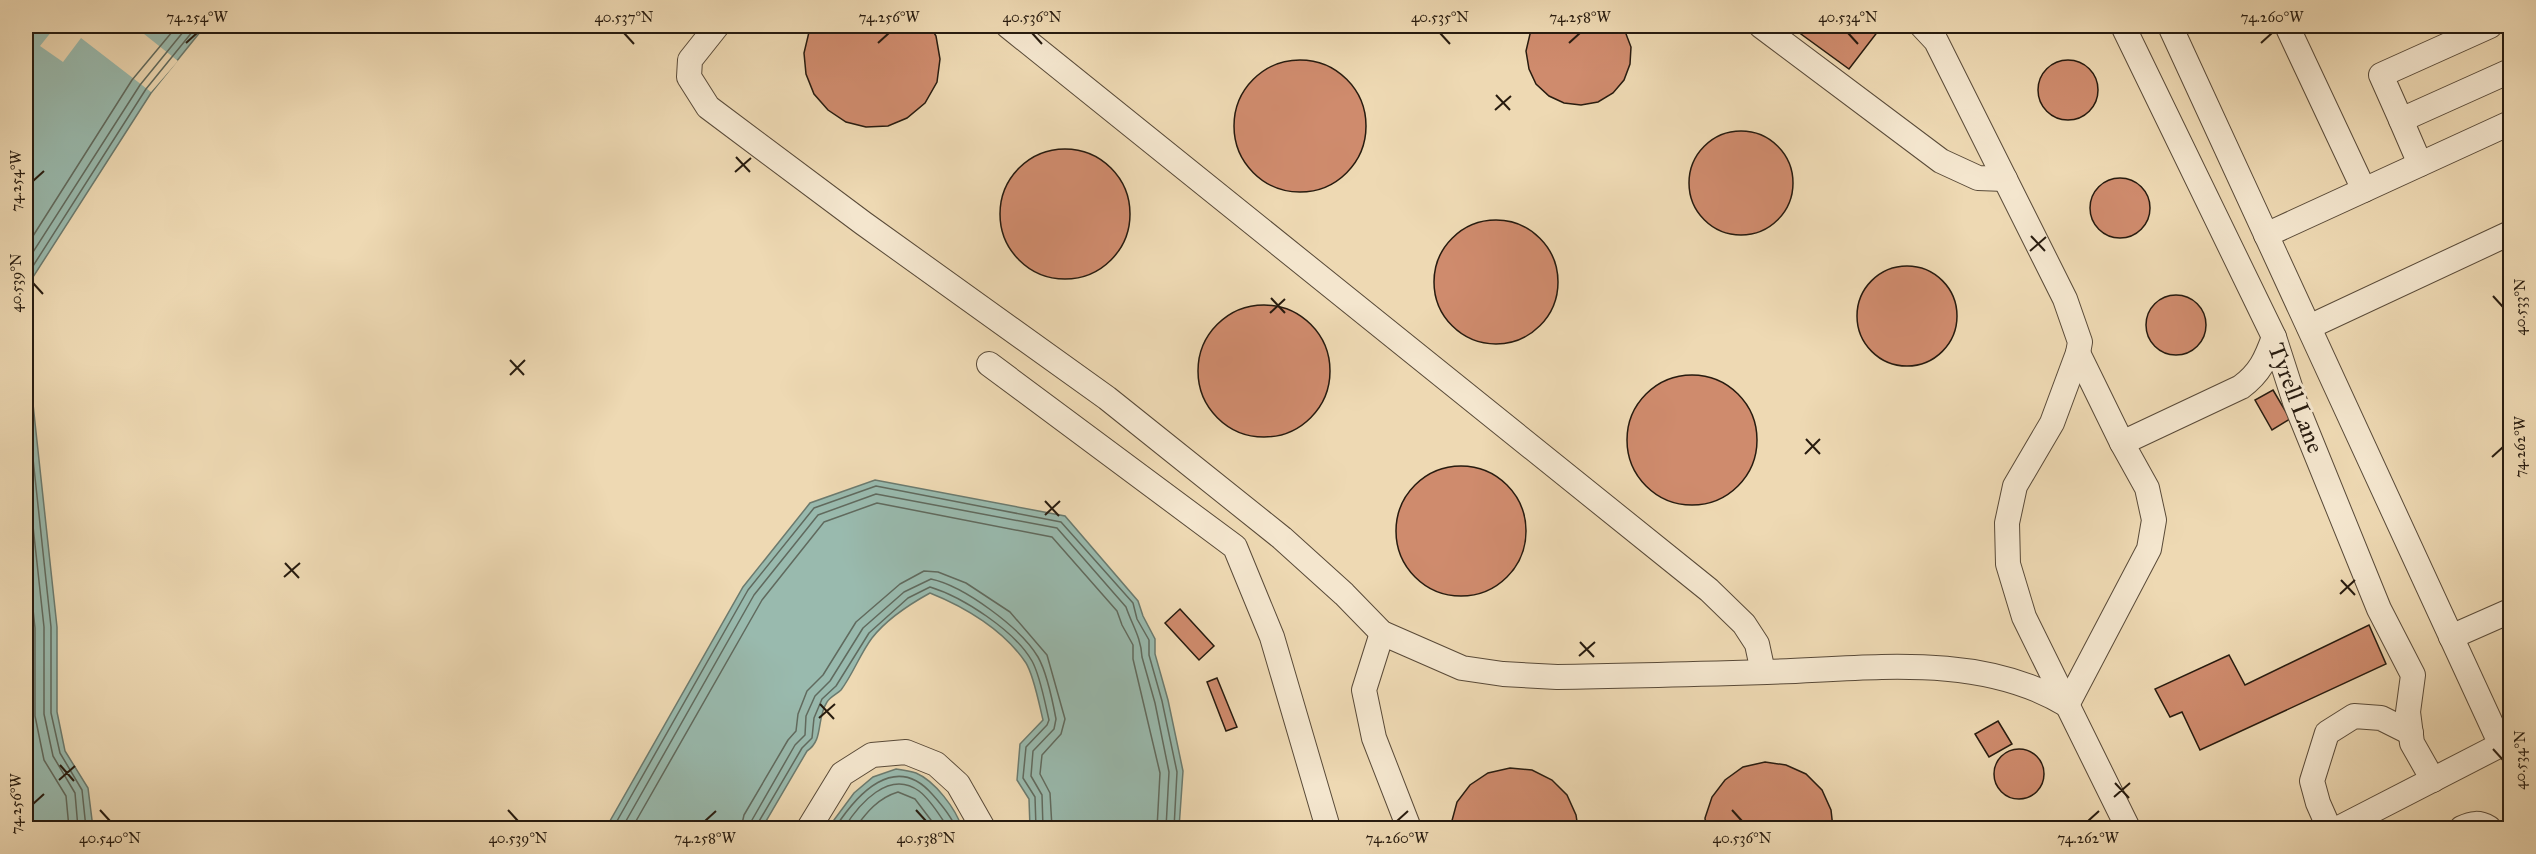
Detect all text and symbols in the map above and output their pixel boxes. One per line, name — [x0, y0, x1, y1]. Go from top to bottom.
text: 74.254°W — [166, 8, 228, 26]
text: 40.537°N — [594, 8, 654, 26]
text: 74.256°W — [858, 8, 920, 26]
text: 40.536°N — [1003, 8, 1062, 26]
text: 40.535°N — [1411, 8, 1469, 26]
text: 74.258°W — [1549, 8, 1611, 26]
text: 40.534°N — [1818, 8, 1878, 26]
text: 74.260°W — [2241, 8, 2304, 26]
text: 74.254°W — [7, 150, 25, 212]
text: 40.539°N — [7, 253, 25, 313]
text: 40.533°N — [2511, 278, 2529, 336]
street label: Tyrell Lane — [2261, 339, 2331, 457]
text: 74.262°W — [2511, 415, 2529, 478]
text: 40.534°N — [2511, 730, 2529, 790]
text: 74.256°W — [7, 773, 25, 835]
text: 40.540°N — [79, 829, 141, 847]
text: 40.539°N — [488, 829, 548, 847]
text: 74.258°W — [674, 829, 736, 847]
text: 40.538°N — [896, 829, 956, 847]
text: 74.260°W — [1366, 829, 1429, 847]
text: 40.536°N — [1713, 829, 1772, 847]
text: 74.262°W — [2057, 829, 2120, 847]

